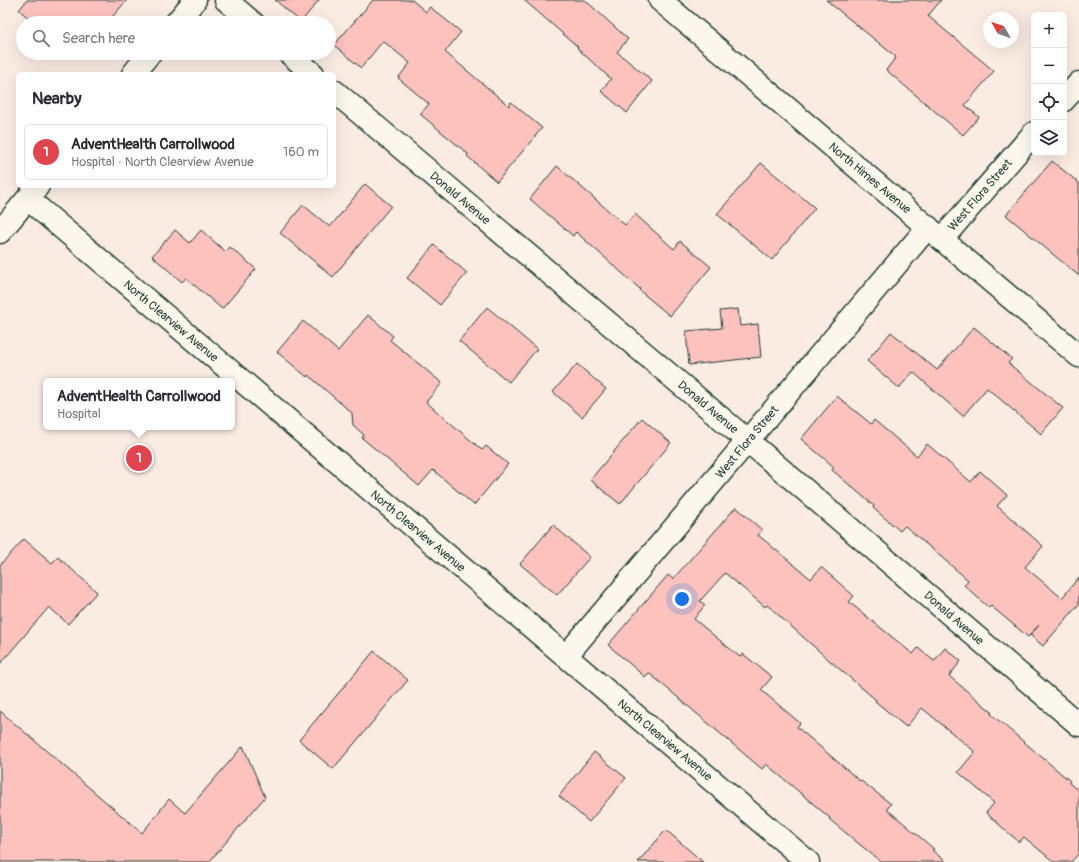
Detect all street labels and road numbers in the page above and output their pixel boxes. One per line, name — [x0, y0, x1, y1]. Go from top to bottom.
street label: North Himes Avenue — [825, 140, 914, 217]
street label: West Flora Street — [945, 156, 1016, 234]
street label: Donald Avenue — [426, 169, 493, 228]
street label: North Clearview Avenue — [120, 277, 221, 365]
street label: Donald Avenue — [674, 378, 741, 437]
street label: West Flora Street — [713, 403, 782, 482]
street label: North Clearview Avenue — [367, 487, 468, 575]
street label: Donald Avenue — [921, 588, 987, 649]
street label: North Clearview Avenue — [614, 696, 715, 784]

